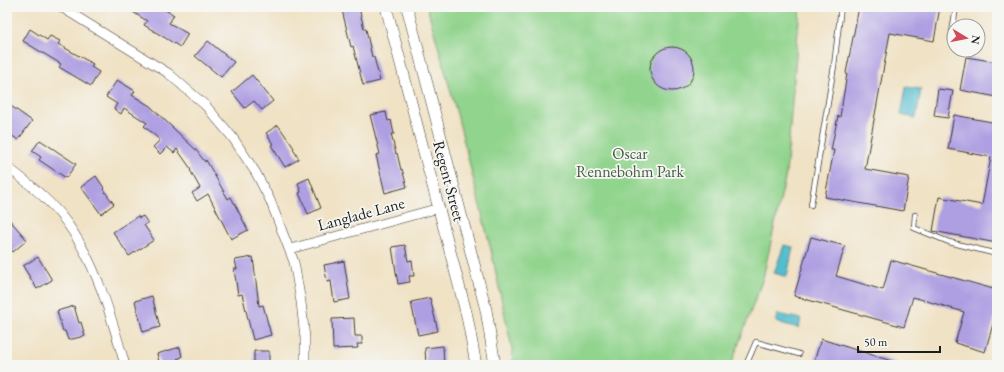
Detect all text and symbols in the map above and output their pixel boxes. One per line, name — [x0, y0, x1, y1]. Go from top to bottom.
north arrow — [946, 18, 986, 58]
text: N — [968, 34, 984, 45]
street label: Regent Street — [428, 138, 470, 224]
park label: Oscar Rennebohm Park — [576, 143, 684, 182]
street label: Langlade Lane — [315, 192, 407, 236]
scale bar — [858, 328, 940, 354]
text: 50 m — [864, 334, 888, 350]

